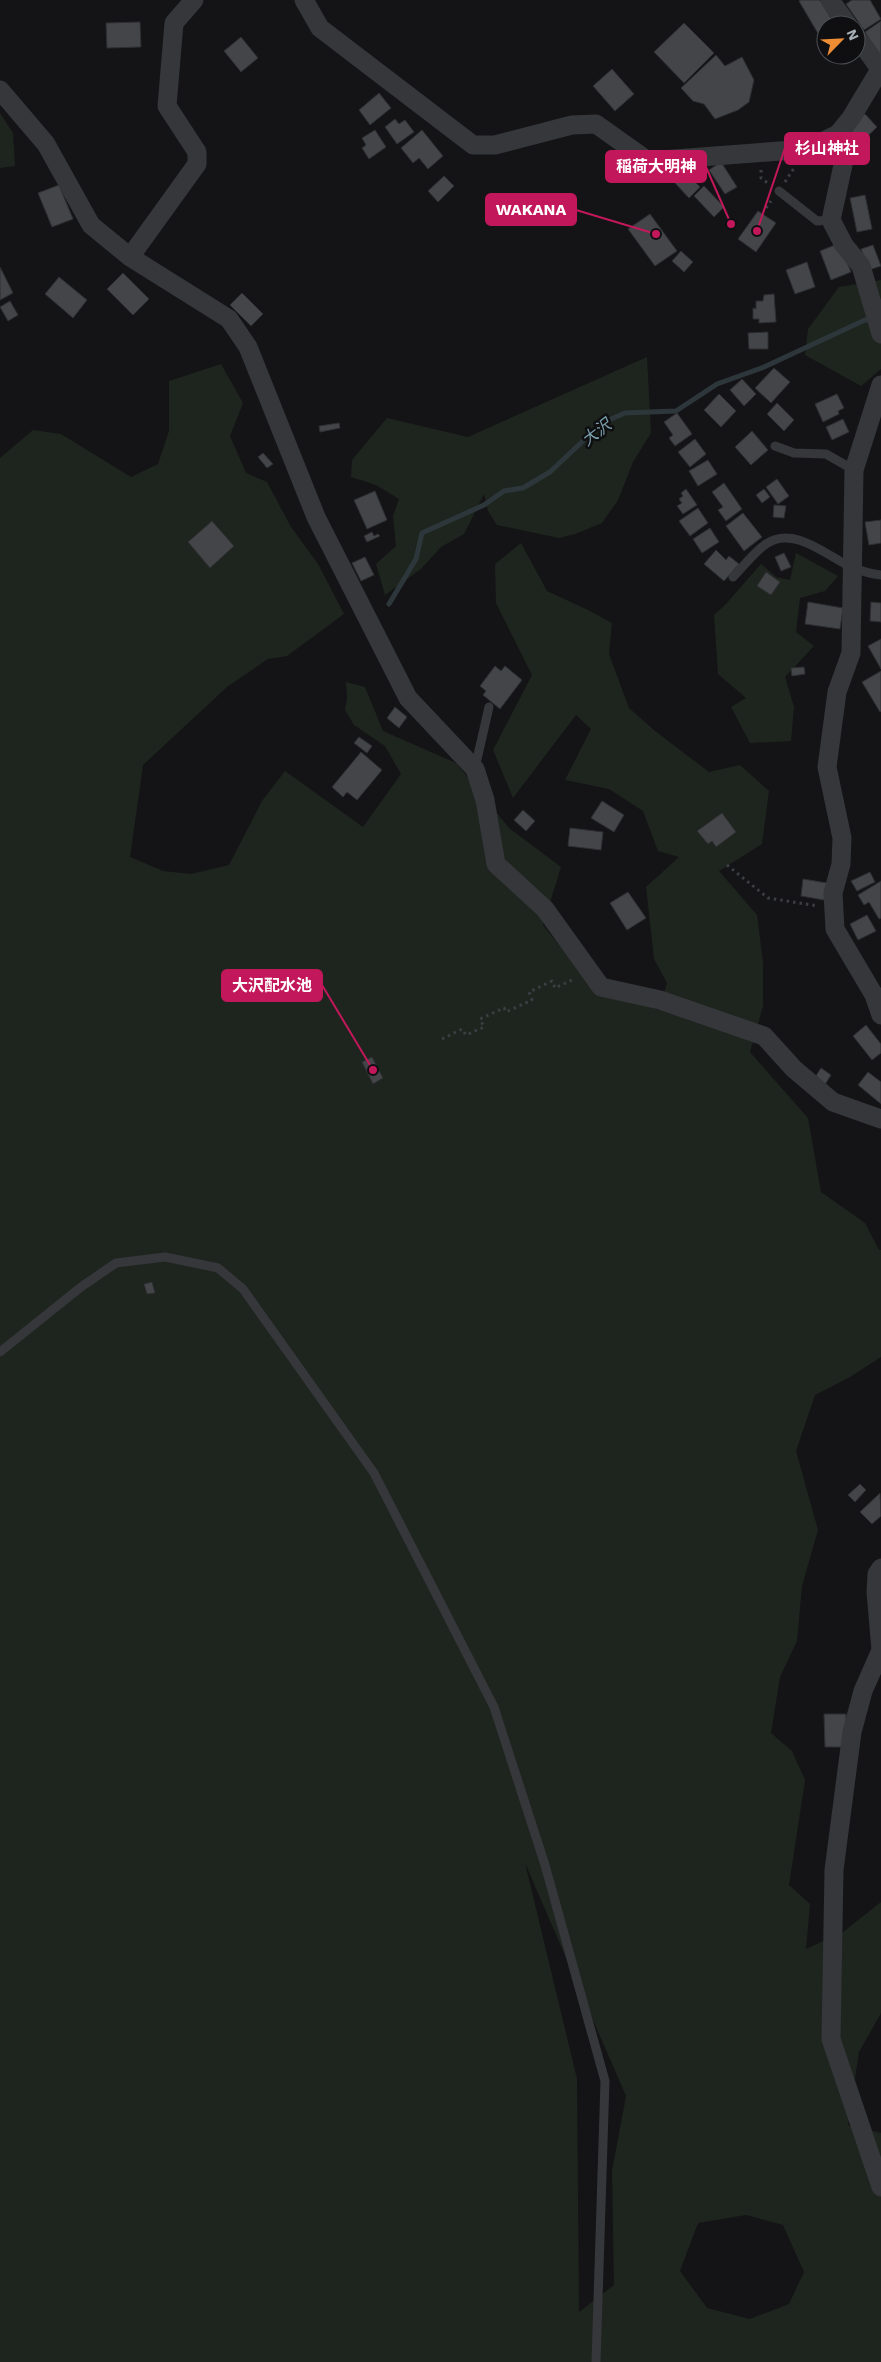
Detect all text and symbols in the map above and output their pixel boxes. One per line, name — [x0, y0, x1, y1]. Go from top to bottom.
north arrow — [816, 15, 866, 65]
text: N — [843, 27, 862, 43]
callout: 杉山神社 — [785, 133, 869, 164]
text: 杉山神社 — [795, 139, 859, 158]
callout: 稲荷大明神 — [606, 151, 706, 182]
text: 稲荷大明神 — [616, 157, 696, 176]
callout: WAKANA — [486, 194, 576, 225]
text: WAKANA — [496, 200, 566, 219]
water label: 大沢 — [578, 414, 616, 450]
callout: 大沢配水池 — [222, 970, 322, 1001]
text: 大沢配水池 — [232, 976, 312, 995]

